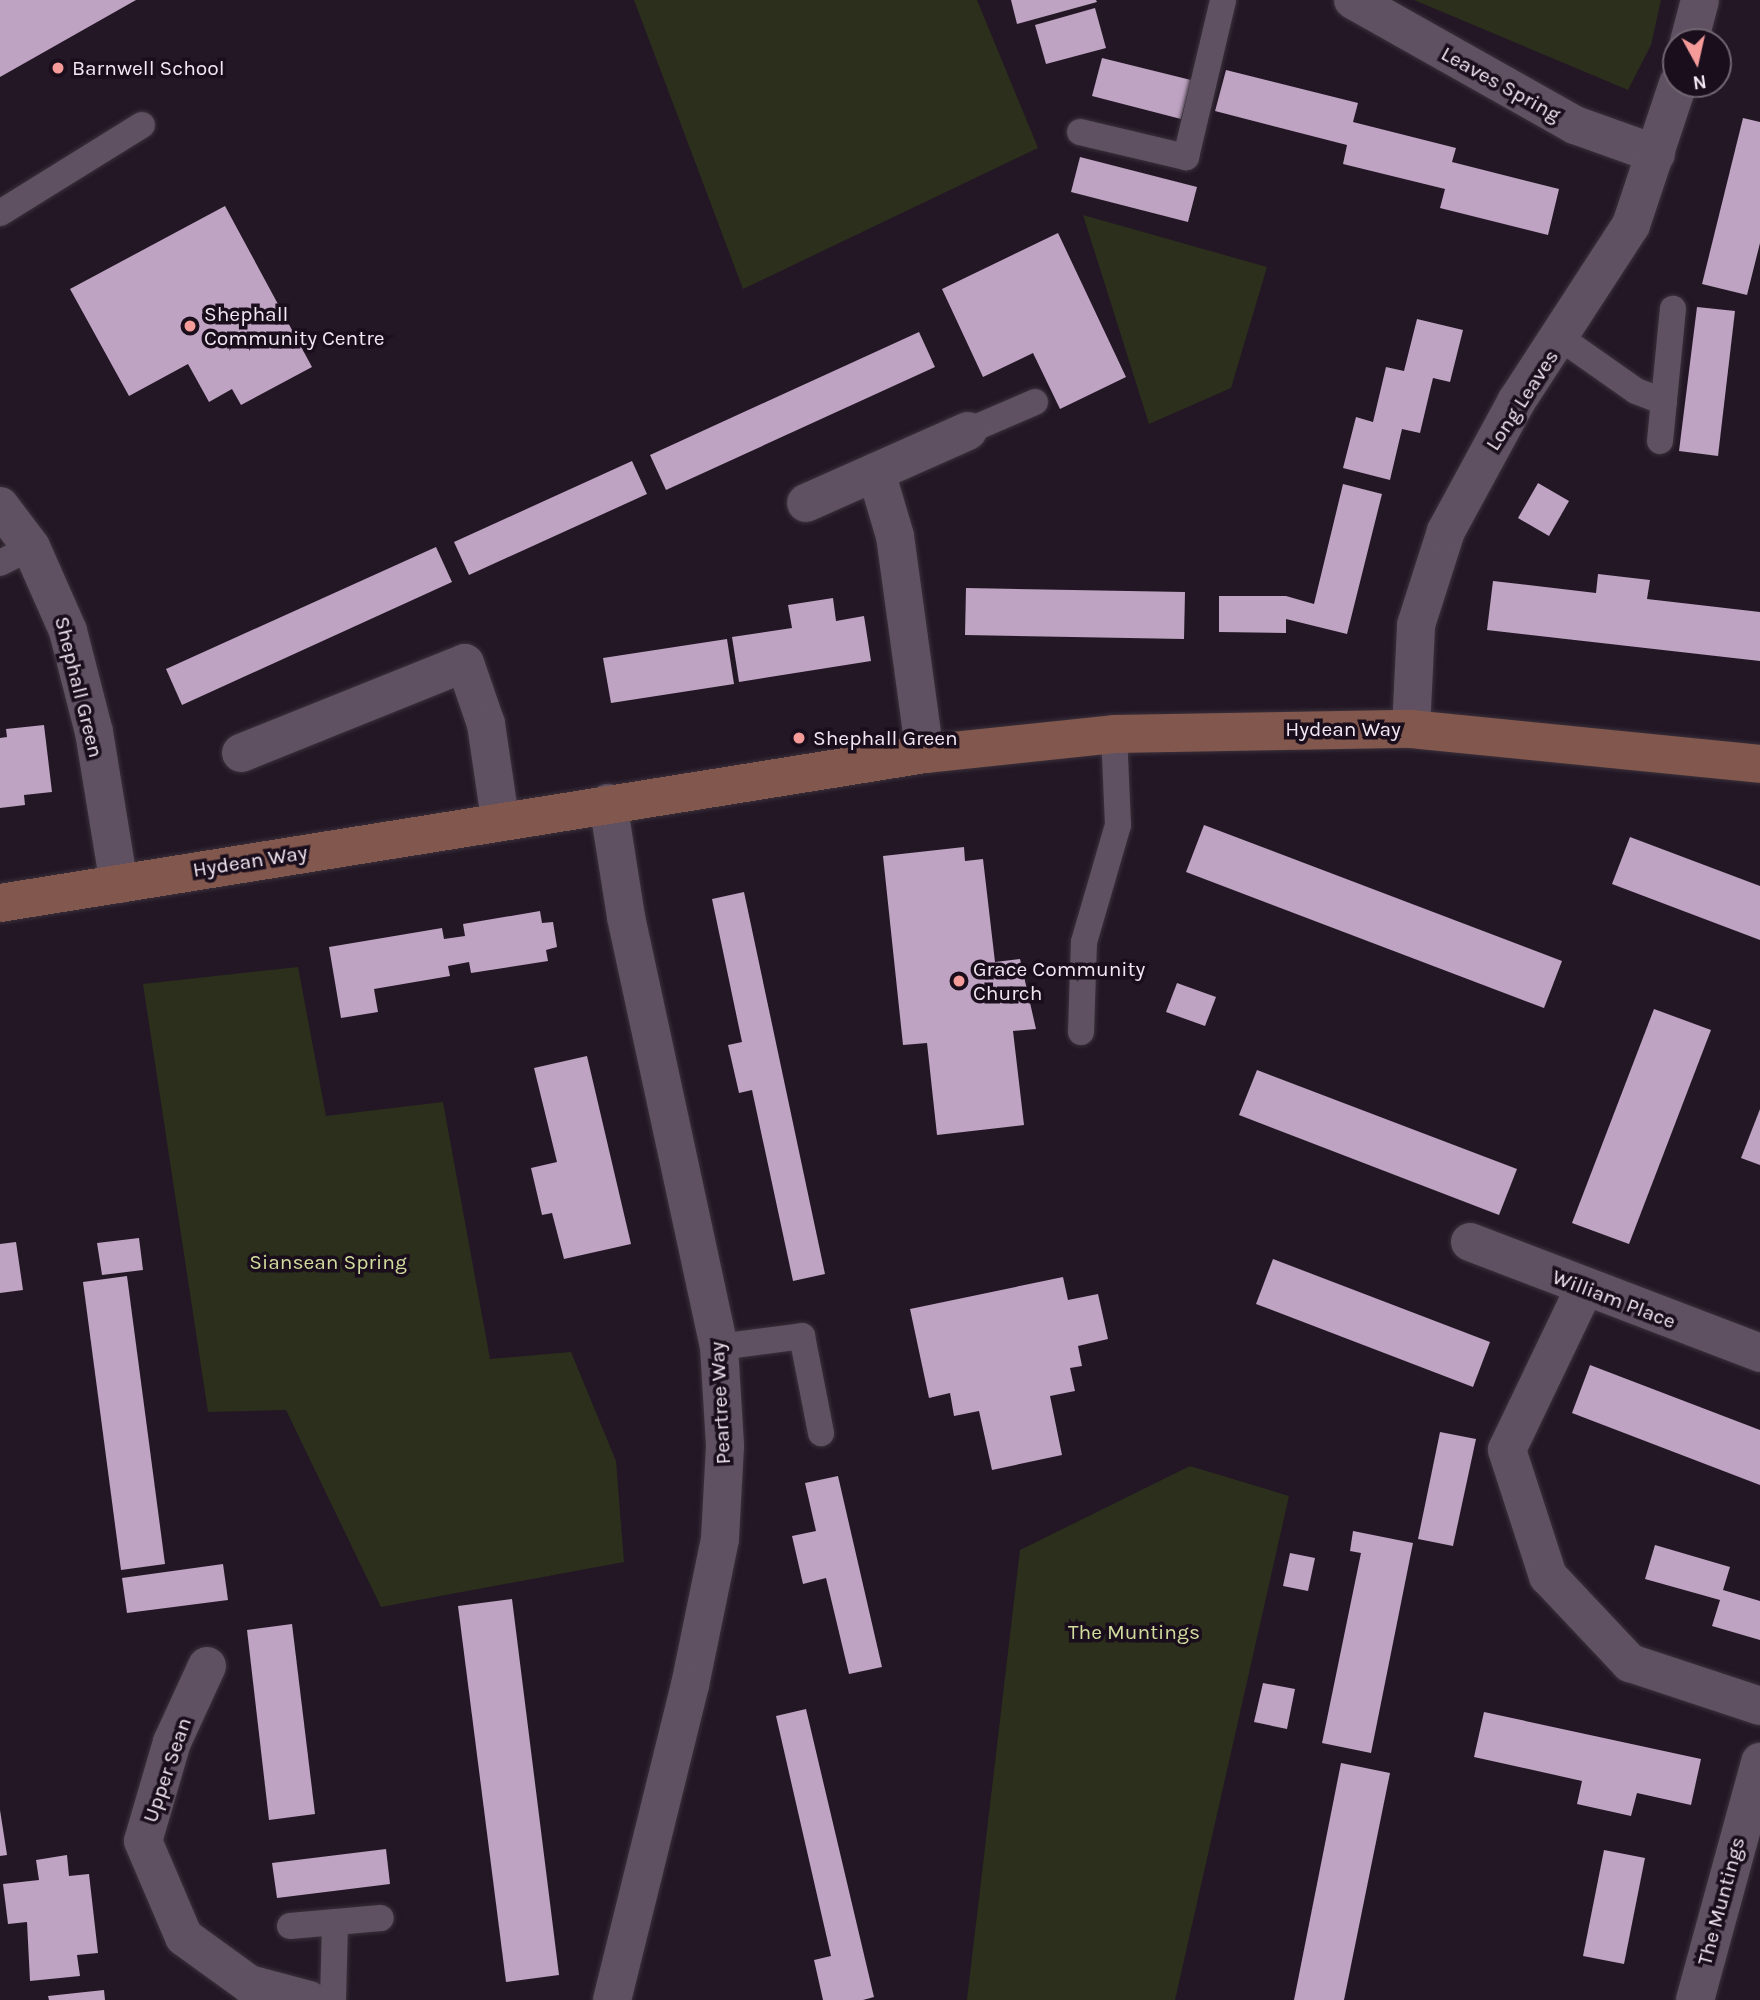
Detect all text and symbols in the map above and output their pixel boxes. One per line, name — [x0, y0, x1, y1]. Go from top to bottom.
north arrow — [1662, 28, 1732, 98]
street label: Leaves Spring — [1437, 41, 1565, 127]
place label: Barnwell School — [72, 55, 225, 81]
marker: Barnwell School — [50, 60, 66, 76]
text: N — [1691, 70, 1708, 94]
place label: Shephall Community Centre — [204, 301, 385, 351]
marker: Shephall Community Centre — [182, 318, 198, 334]
street label: Long Leaves — [1480, 345, 1564, 455]
street label: Shephall Green — [49, 614, 109, 760]
street label: Hydean Way — [1285, 716, 1401, 742]
place label: Shephall Green — [813, 725, 958, 751]
marker: Shephall Green — [791, 730, 807, 746]
street label: Hydean Way — [191, 840, 309, 882]
place label: Grace Community Church — [973, 956, 1145, 1006]
marker: Grace Community Church — [951, 973, 967, 989]
park label: Siansean Spring — [249, 1249, 407, 1275]
street label: William Place — [1549, 1264, 1679, 1334]
street label: Peartree Way — [704, 1341, 736, 1465]
park label: The Muntings — [1068, 1619, 1200, 1645]
street label: Upper Sean — [137, 1714, 197, 1826]
street label: The Muntings — [1692, 1834, 1750, 1968]

